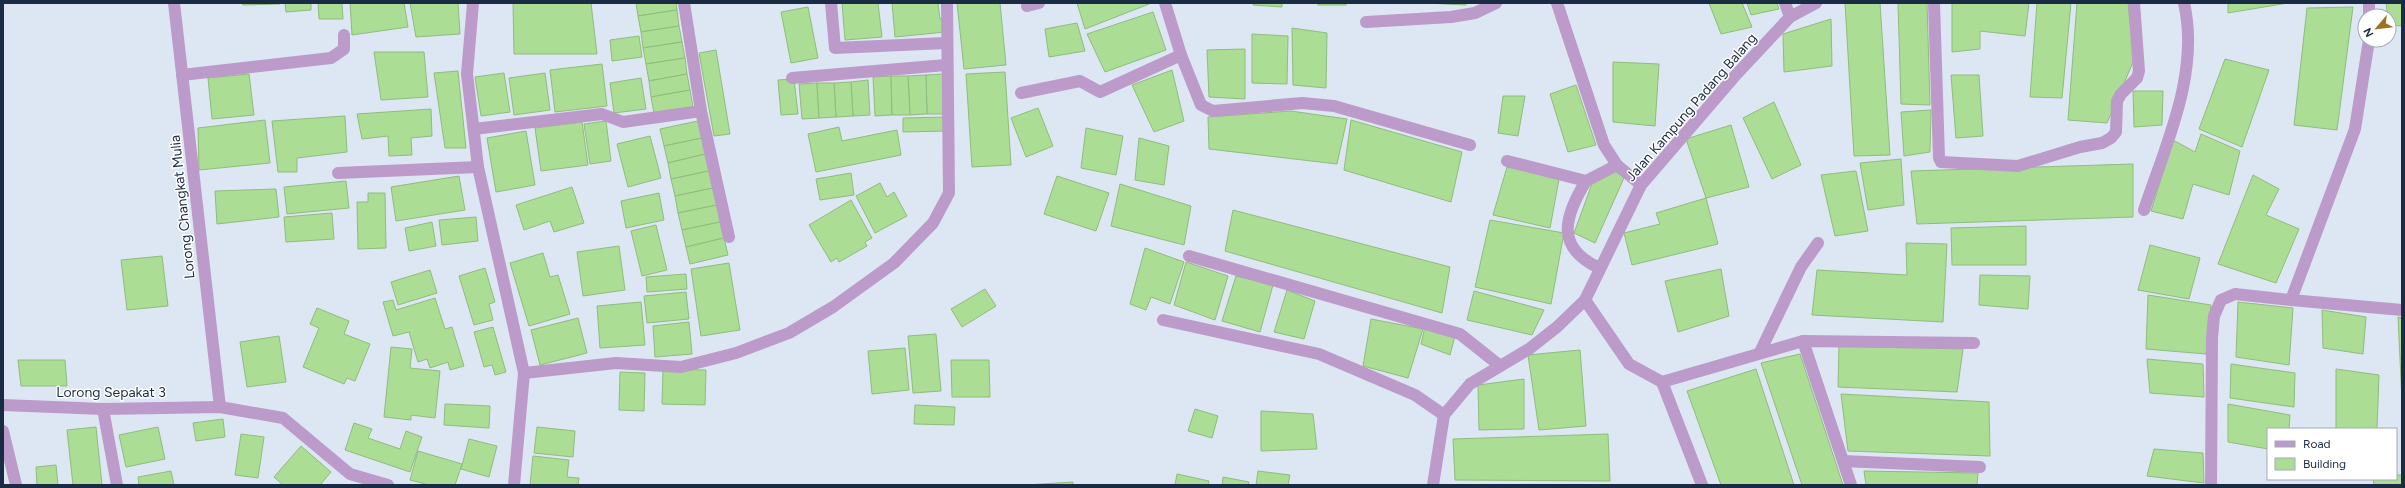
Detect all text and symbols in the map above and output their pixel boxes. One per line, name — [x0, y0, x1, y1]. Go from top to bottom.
north arrow — [2357, 8, 2397, 48]
text: N — [2361, 26, 2376, 39]
street label: Jalan Kampung Padang Balang — [1622, 30, 1760, 185]
street label: Lorong Changkat Mulia — [166, 134, 199, 280]
street label: Lorong Sepakat 3 — [56, 384, 166, 401]
legend — [2267, 428, 2397, 480]
text: Road — [2303, 437, 2331, 451]
text: Building — [2303, 457, 2346, 471]

